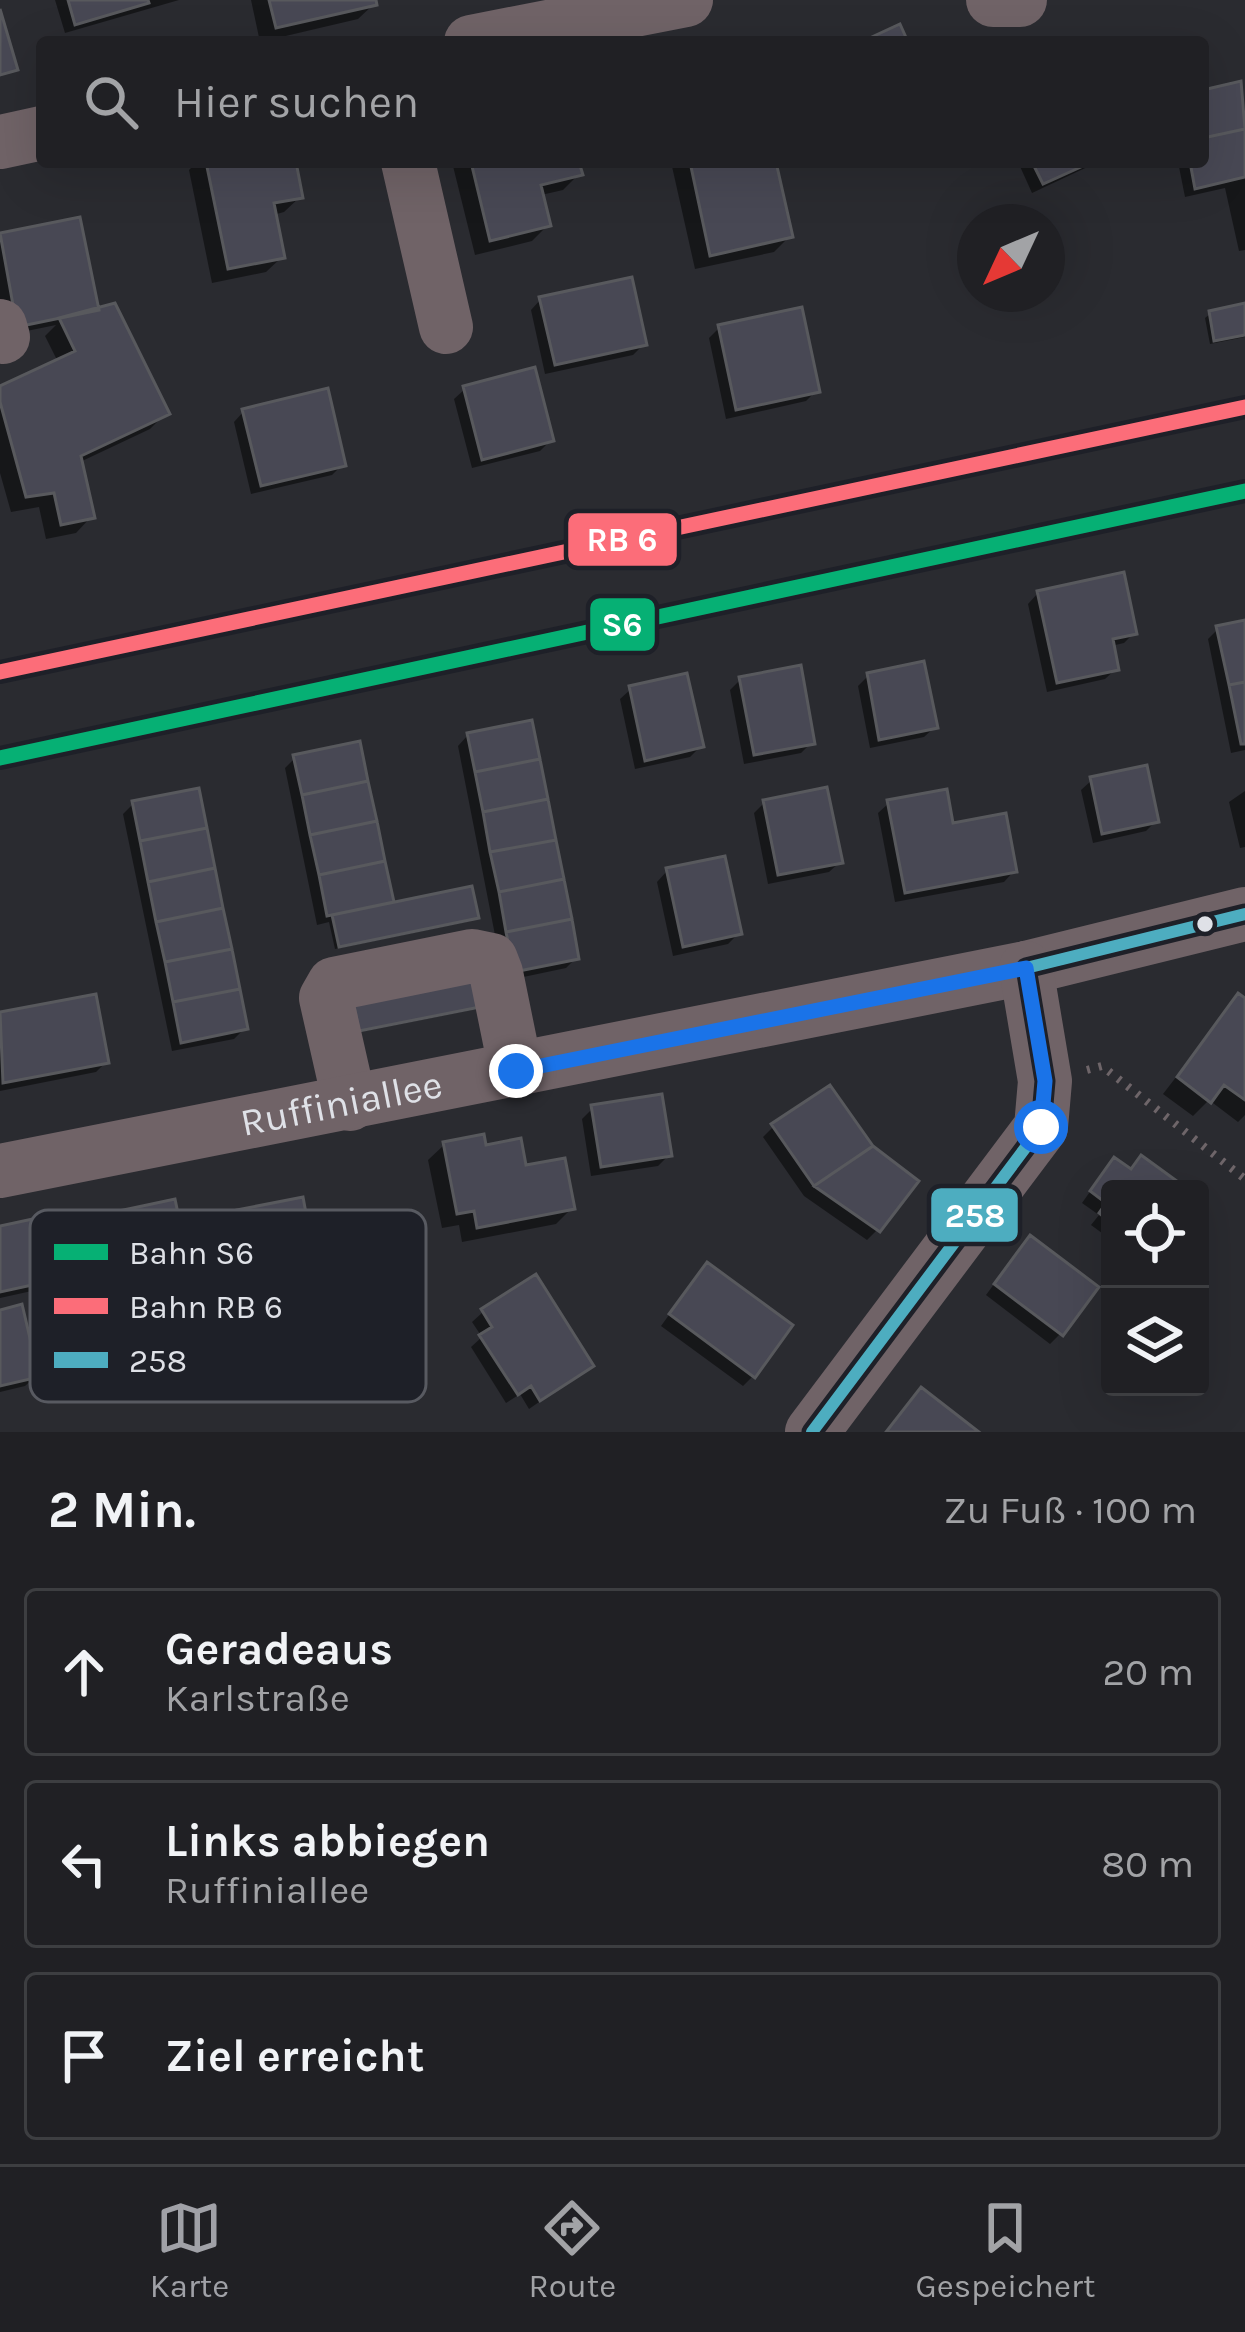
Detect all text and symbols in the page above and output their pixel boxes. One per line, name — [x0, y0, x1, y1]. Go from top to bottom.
search box — [36, 36, 1209, 168]
icon: search — [78, 69, 144, 135]
text: Hier suchen — [174, 76, 419, 128]
north arrow — [957, 204, 1065, 312]
line badge: RB 6 — [566, 511, 679, 568]
text: RB 6 — [587, 521, 658, 559]
line badge: S6 — [588, 596, 657, 653]
text: S6 — [601, 606, 643, 644]
unlabelled marker — [1194, 913, 1216, 935]
route end — [489, 1044, 543, 1098]
street label: Ruffiniallee — [237, 1061, 446, 1146]
route start — [1014, 1100, 1068, 1154]
map controls — [1101, 1180, 1209, 1396]
button: locate — [1101, 1180, 1209, 1288]
line badge: 258 — [929, 1186, 1020, 1244]
text: 258 — [945, 1197, 1005, 1235]
legend — [30, 1210, 426, 1402]
text: Bahn S6 — [129, 1234, 254, 1272]
text: Bahn RB 6 — [129, 1288, 283, 1326]
button: layers — [1101, 1288, 1209, 1396]
text: 258 — [129, 1342, 187, 1380]
text: 2 Min. — [48, 1480, 196, 1540]
text: Zu Fuß · 100 m — [944, 1487, 1197, 1533]
text: Geradeaus — [165, 1623, 393, 1675]
icon: ahead — [51, 1639, 117, 1705]
text: 20 m — [1103, 1649, 1194, 1695]
text: Karlstraße — [165, 1675, 350, 1721]
text: Links abbiegen — [165, 1815, 490, 1867]
icon: left — [51, 1831, 117, 1897]
text: 80 m — [1101, 1841, 1194, 1887]
text: Ruffiniallee — [165, 1867, 369, 1913]
icon: arrive — [51, 2023, 117, 2089]
text: Ziel erreicht — [165, 2030, 424, 2082]
tab: Karte — [150, 2195, 229, 2305]
tab: Route — [529, 2195, 616, 2305]
tab: Gespeichert — [915, 2195, 1095, 2305]

